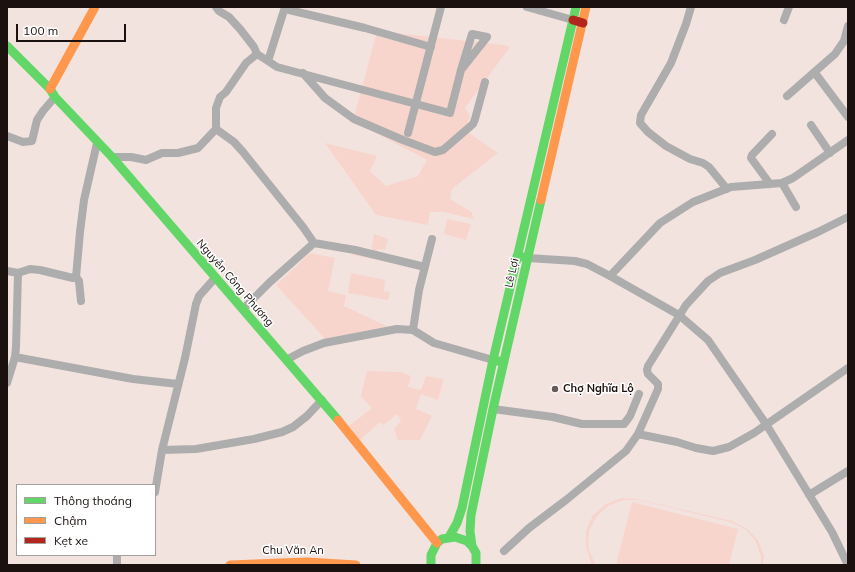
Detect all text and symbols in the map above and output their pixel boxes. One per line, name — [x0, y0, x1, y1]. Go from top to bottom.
scale bar — [18, 16, 128, 42]
text: 100 m — [23, 23, 58, 38]
street label: Nguyễn Công Phương — [194, 237, 276, 329]
street label: Lê Lợi — [502, 257, 522, 289]
place label: Chợ Nghĩa Lộ — [563, 382, 634, 396]
marker: Chợ Nghĩa Lộ — [550, 384, 560, 394]
legend — [16, 484, 156, 556]
text: Thông thoáng — [54, 493, 132, 508]
text: Chậm — [54, 513, 87, 528]
text: Kẹt xe — [54, 533, 88, 548]
street label: Chu Văn An — [262, 544, 324, 558]

